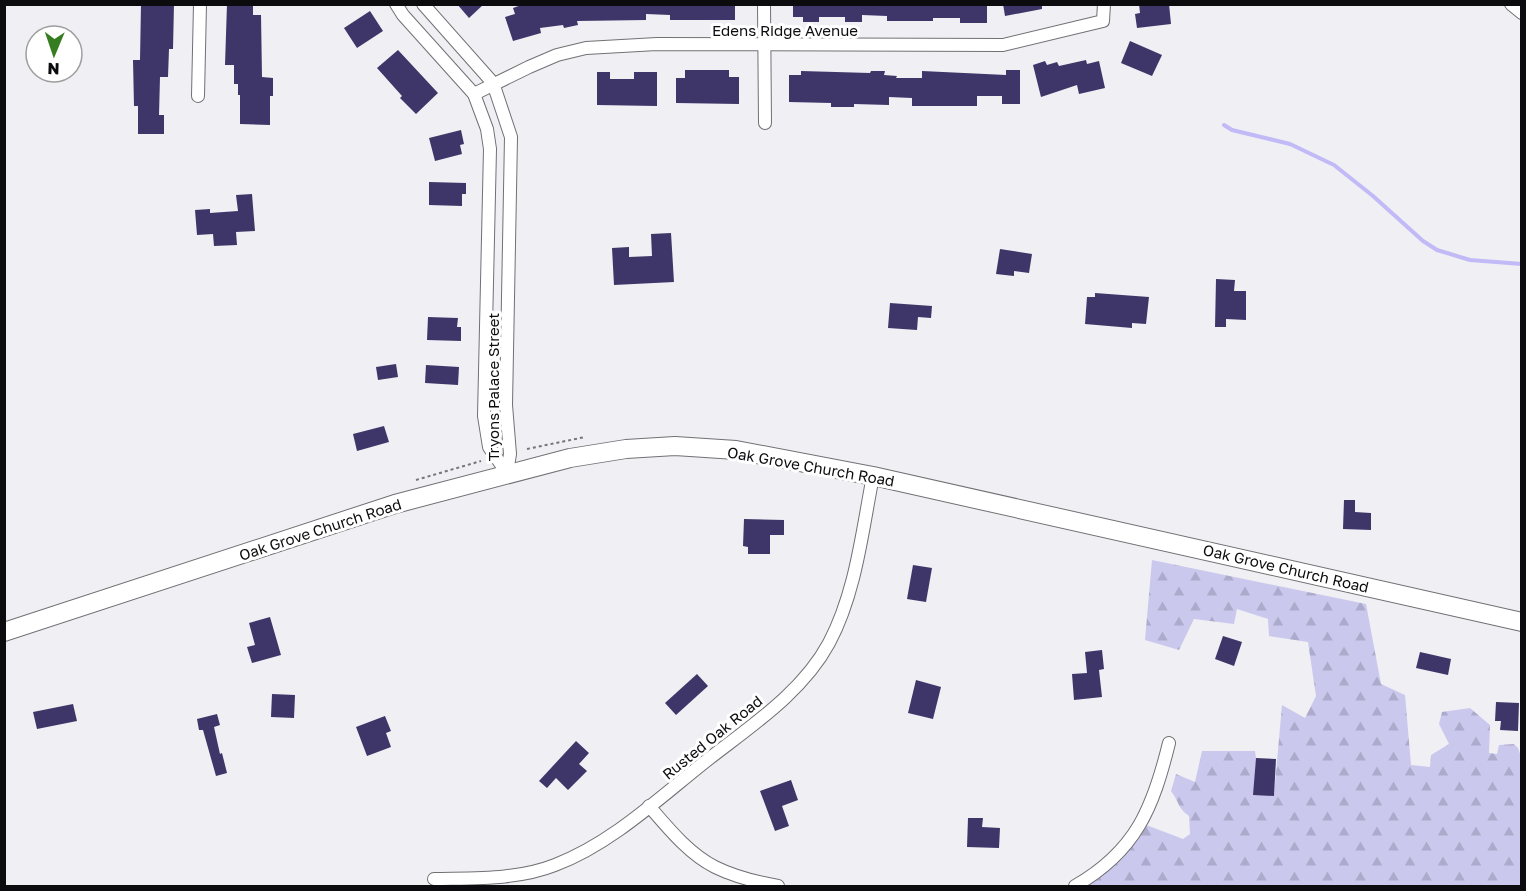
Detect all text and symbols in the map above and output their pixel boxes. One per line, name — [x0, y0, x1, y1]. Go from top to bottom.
street label: Edens Ridge Avenue — [712, 21, 858, 39]
north arrow — [24, 24, 84, 84]
text: N — [47, 59, 60, 79]
street label: Tryons Palace Street — [484, 313, 502, 461]
street label: Oak Grove Church Road — [726, 442, 896, 490]
street label: Oak Grove Church Road — [237, 494, 403, 564]
street label: Oak Grove Church Road — [1201, 540, 1371, 596]
street label: Rusted Oak Road — [658, 691, 766, 783]

